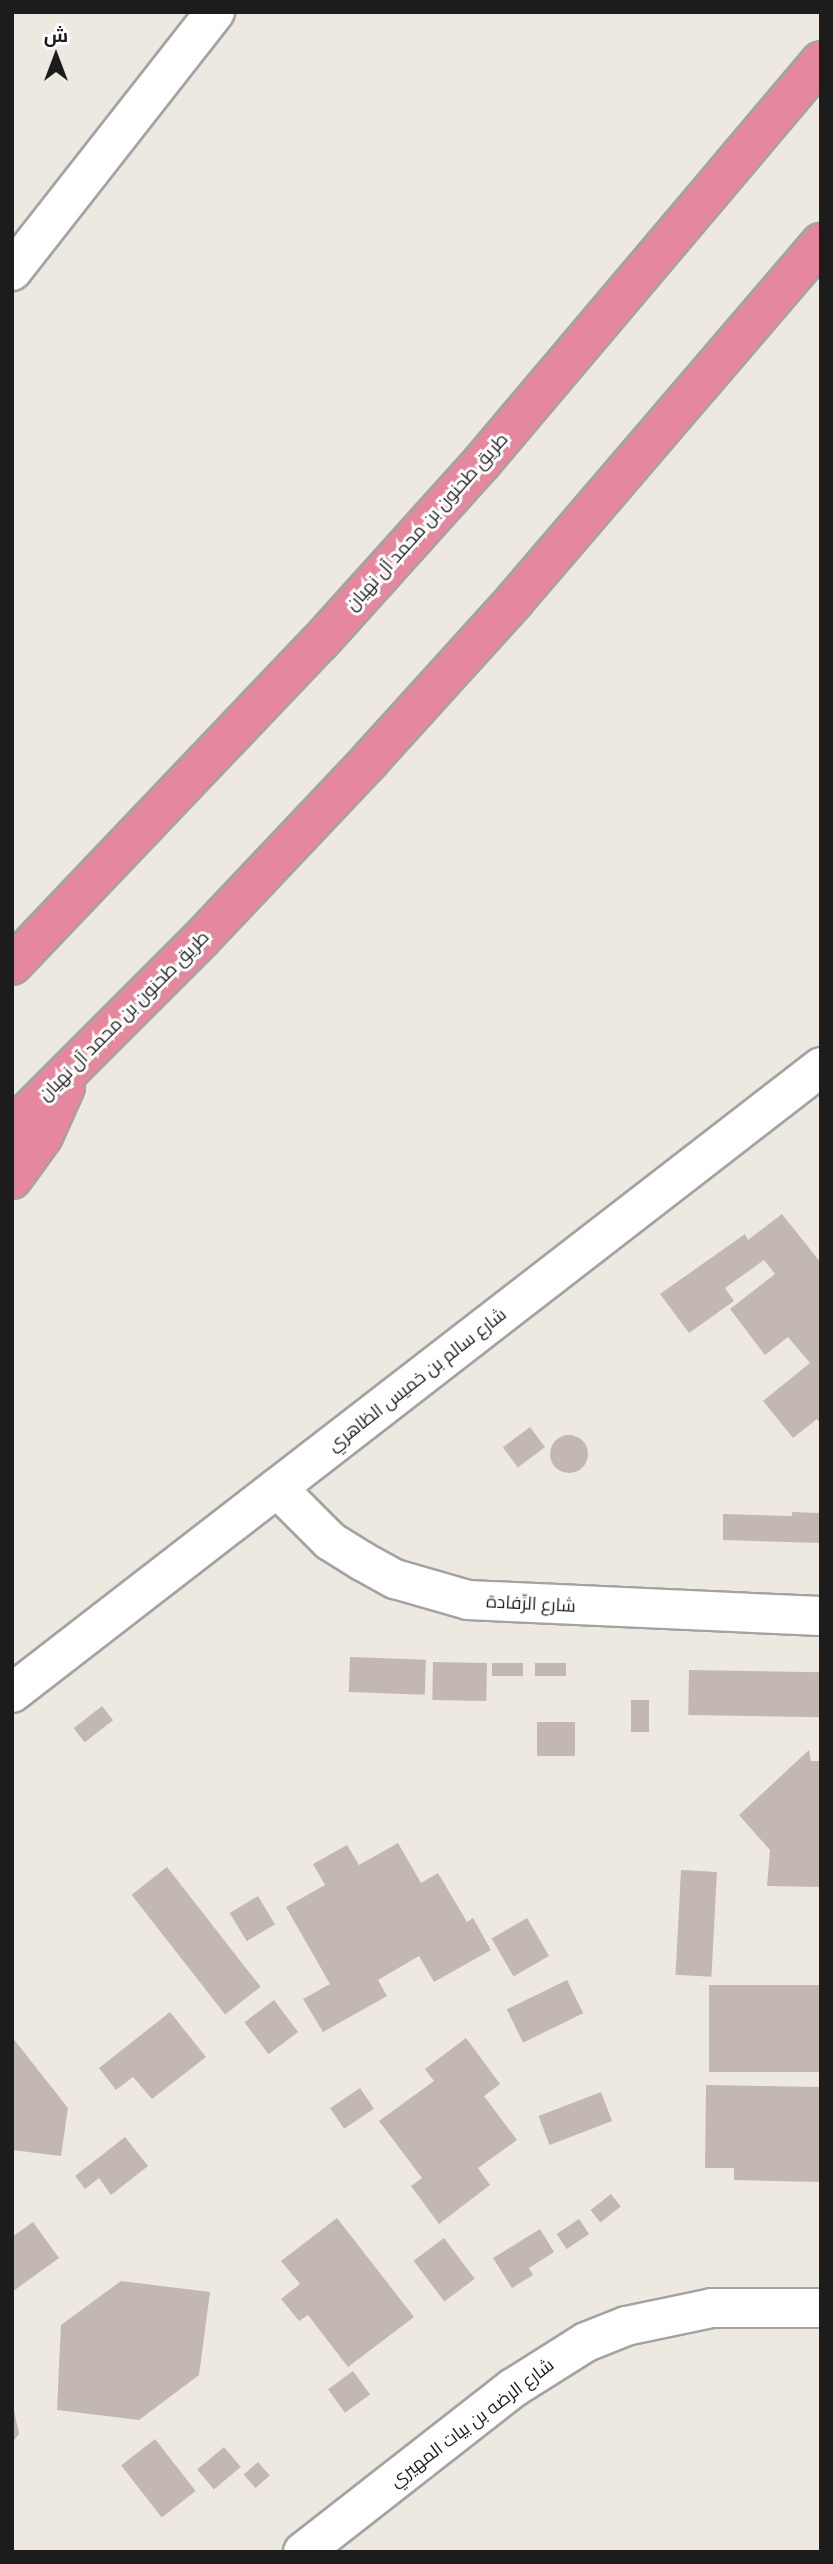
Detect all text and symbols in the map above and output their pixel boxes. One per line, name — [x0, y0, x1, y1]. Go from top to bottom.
north arrow — [21, 21, 91, 91]
text: ش — [44, 23, 68, 47]
street label: طريق طحنون بن محمد آل نهيان — [341, 429, 513, 615]
street label: طريق طحنون بن محمد آل نهيان — [34, 926, 214, 1106]
street label: شارع سالم بن خميس الظاهري — [323, 1304, 511, 1456]
street label: شارع الرِّفادة — [486, 1591, 576, 1617]
street label: شارع الرضه بن بيات المهيري — [386, 2354, 558, 2492]

